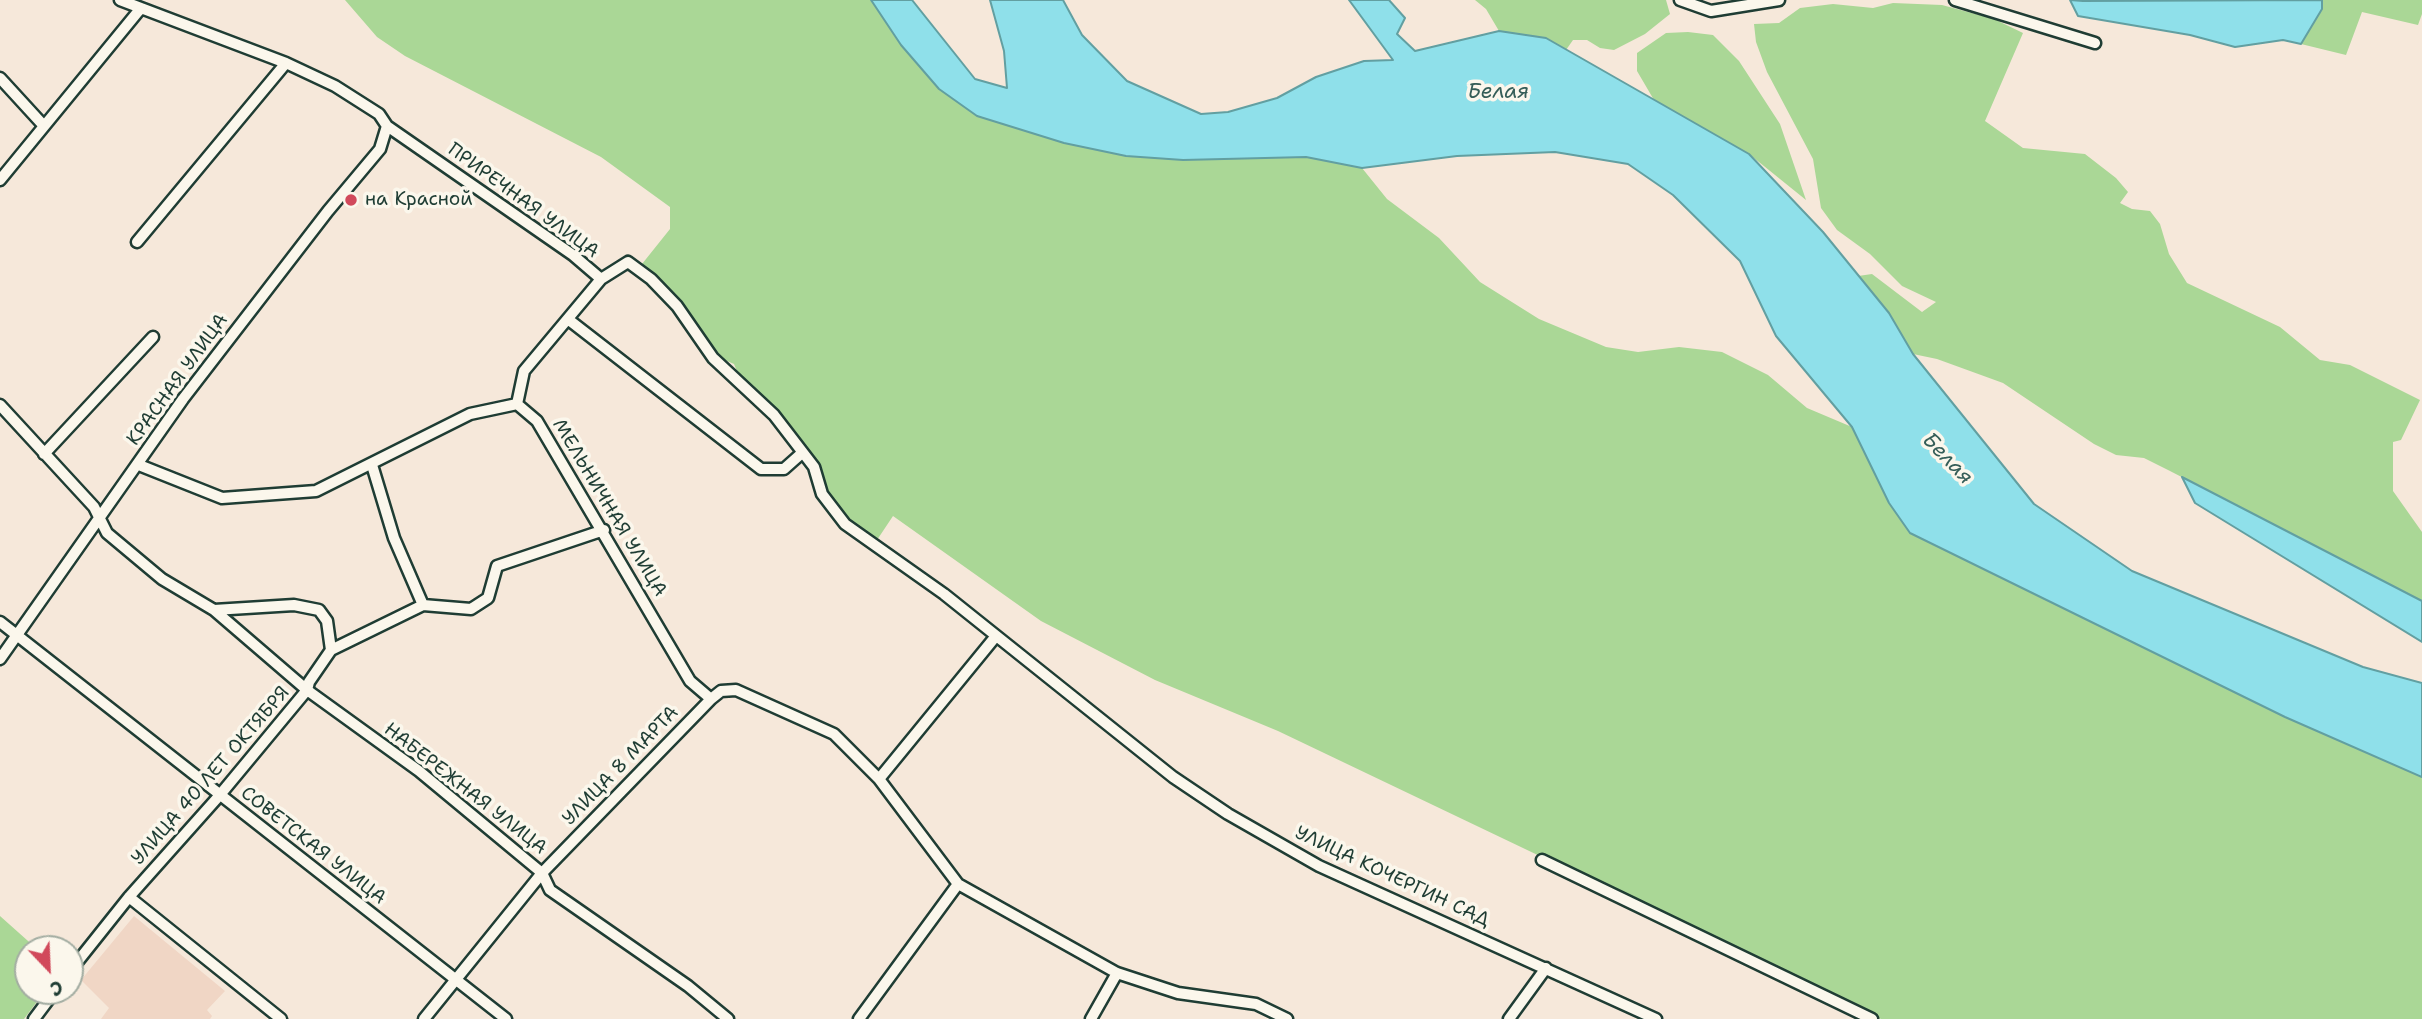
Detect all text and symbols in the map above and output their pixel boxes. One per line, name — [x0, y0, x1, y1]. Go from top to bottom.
water label: Белая — [1467, 80, 1529, 106]
street label: ПРИРЕЧНАЯ УЛИЦА — [443, 139, 603, 263]
place label: на Красной — [365, 189, 473, 211]
marker: на Красной — [343, 192, 359, 208]
street label: КРАСНАЯ УЛИЦА — [123, 310, 233, 450]
street label: МЕЛЬНИЧНАЯ УЛИЦА — [547, 415, 671, 601]
water label: Белая — [1917, 428, 1977, 490]
street label: УЛИЦА 40 ЛЕТ ОКТЯБРЯ — [127, 682, 295, 870]
street label: УЛИЦА 8 МАРТА — [558, 702, 684, 830]
street label: НАБЕРЕЖНАЯ УЛИЦА — [379, 718, 551, 860]
street label: СОВЕТСКАЯ УЛИЦА — [236, 782, 390, 910]
street label: УЛИЦА КОЧЕРГИН САД — [1291, 822, 1493, 932]
north arrow — [14, 935, 84, 1005]
text: С — [46, 974, 67, 1002]

